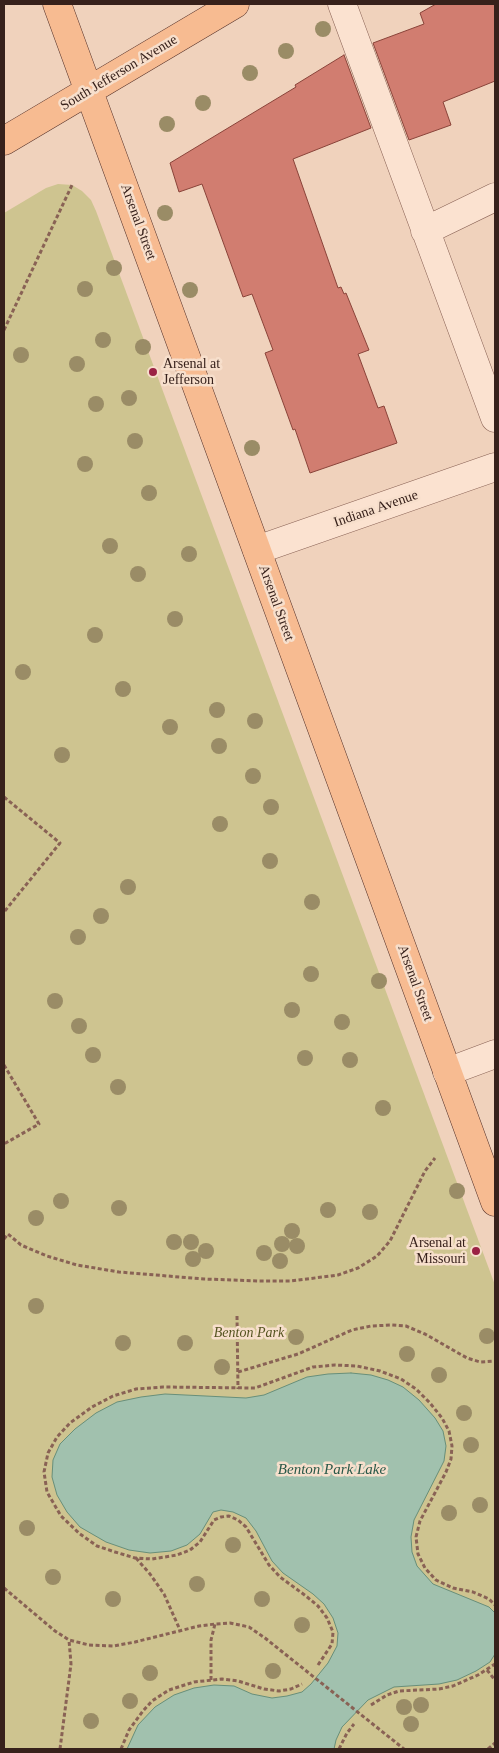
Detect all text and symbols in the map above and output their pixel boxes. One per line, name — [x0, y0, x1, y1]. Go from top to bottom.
street label: South Jefferson Avenue — [58, 31, 180, 115]
street label: Arsenal Street — [116, 182, 160, 262]
place label: Arsenal at Jefferson — [163, 356, 220, 388]
marker: Arsenal at Jefferson — [147, 366, 159, 378]
street label: Indiana Avenue — [332, 487, 420, 531]
street label: Arsenal Street — [254, 563, 298, 643]
street label: Arsenal Street — [393, 943, 437, 1023]
place label: Arsenal at Missouri — [409, 1235, 466, 1268]
marker: Arsenal at Missouri — [470, 1245, 482, 1257]
park label: Benton Park — [214, 1325, 284, 1341]
water label: Benton Park Lake — [278, 1461, 386, 1479]

